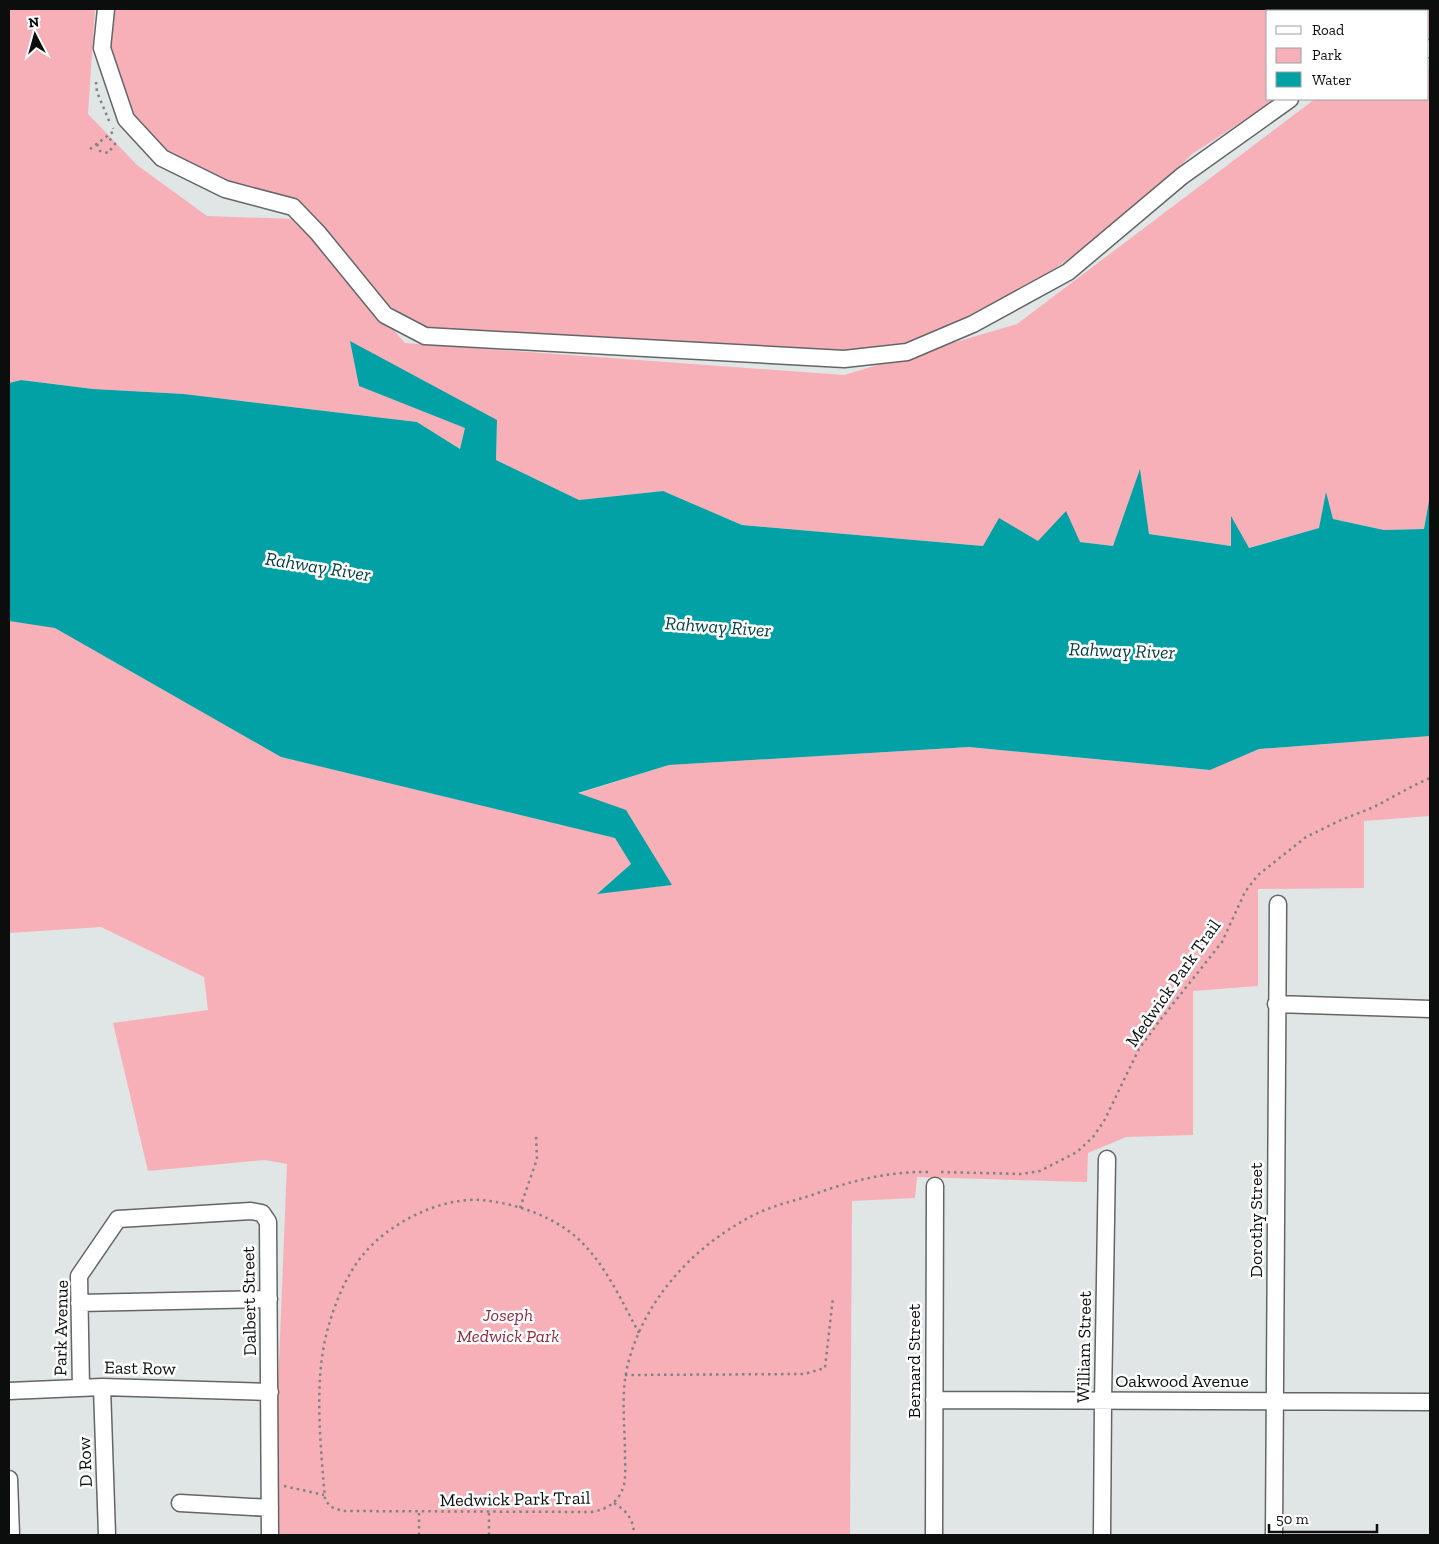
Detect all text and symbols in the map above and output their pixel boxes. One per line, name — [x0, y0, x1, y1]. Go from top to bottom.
north arrow — [10, 10, 60, 60]
legend — [1266, 10, 1429, 100]
text: N — [28, 14, 40, 32]
text: Road — [1312, 21, 1345, 39]
text: Park — [1312, 46, 1342, 64]
text: Water — [1312, 71, 1352, 89]
water label: Rahway River — [264, 547, 373, 586]
water label: Rahway River — [664, 611, 772, 642]
water label: Rahway River — [1069, 637, 1176, 664]
street label: Medwick Park Trail — [1121, 915, 1225, 1051]
street label: Dorothy Street — [1245, 1162, 1267, 1278]
street label: Dalbert Street — [237, 1246, 261, 1356]
street label: Park Avenue — [49, 1280, 73, 1376]
street label: William Street — [1072, 1291, 1096, 1403]
street label: Bernard Street — [903, 1303, 925, 1418]
park label: Joseph Medwick Park — [457, 1304, 559, 1347]
street label: East Row — [104, 1356, 176, 1380]
street label: Oakwood Avenue — [1115, 1370, 1249, 1392]
street label: D Row — [73, 1436, 97, 1488]
street label: Medwick Park Trail — [439, 1487, 591, 1511]
scale bar — [1269, 1502, 1376, 1534]
text: 50 m — [1276, 1510, 1309, 1528]

